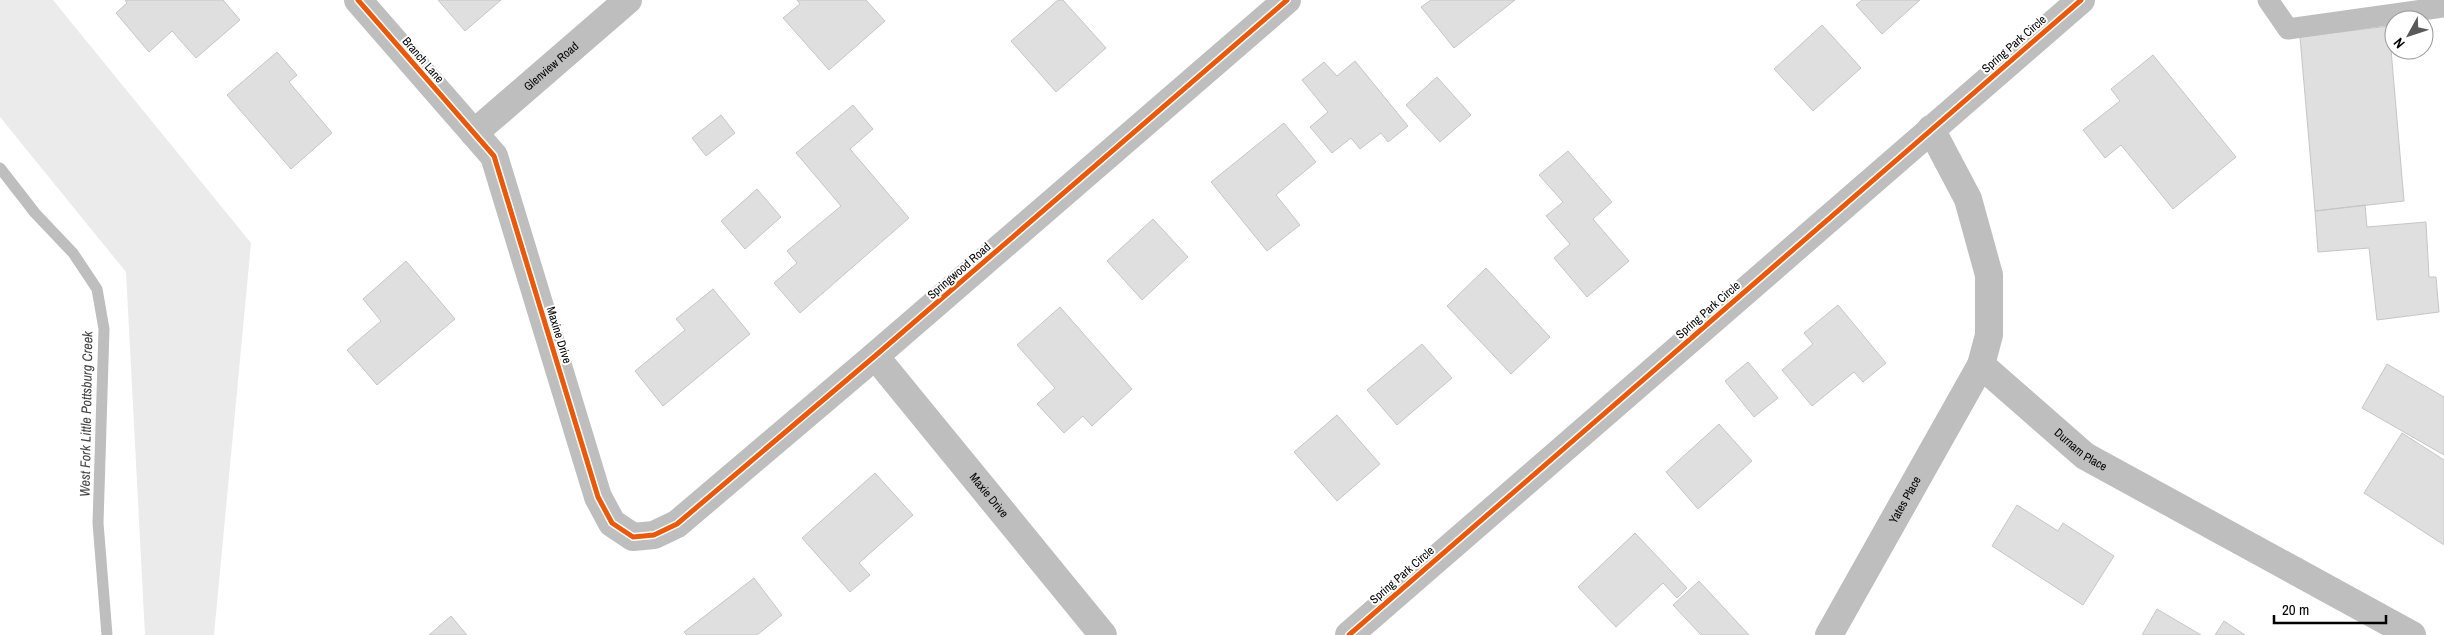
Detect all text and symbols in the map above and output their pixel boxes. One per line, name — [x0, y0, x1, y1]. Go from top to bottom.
north arrow — [2384, 10, 2434, 60]
street label: Spring Park Circle — [1978, 12, 2050, 76]
street label: Branch Lane — [399, 34, 447, 86]
text: N — [2389, 34, 2409, 52]
street label: Glenview Road — [520, 38, 582, 94]
street label: Springwood Road — [924, 239, 994, 303]
street label: Spring Park Circle — [1672, 278, 1744, 342]
street label: Maxine Drive — [543, 305, 575, 365]
water label: West Fork Little Pottsburg Creek — [76, 330, 96, 497]
street label: Durnam Place — [2051, 425, 2110, 475]
street label: Maxie Drive — [966, 470, 1012, 521]
street label: Yates Place — [1885, 473, 1925, 526]
street label: Spring Park Circle — [1366, 543, 1438, 607]
scale bar — [2274, 592, 2386, 624]
text: 20 m — [2282, 599, 2309, 620]

